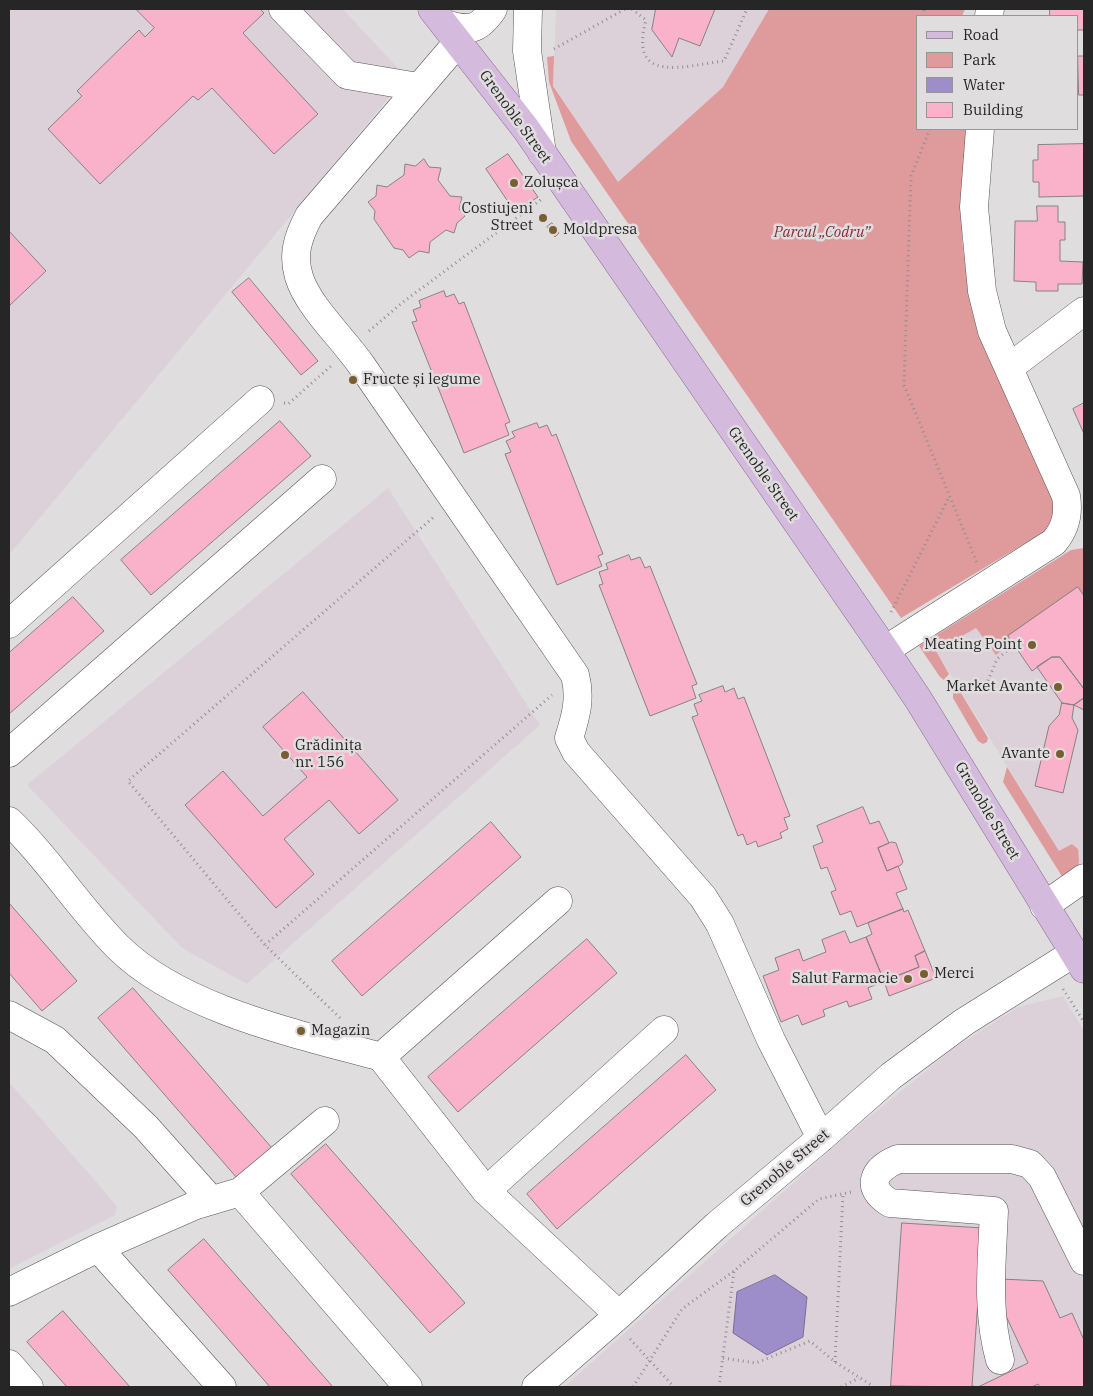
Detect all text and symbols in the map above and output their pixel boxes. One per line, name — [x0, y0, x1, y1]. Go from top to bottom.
legend — [916, 15, 1078, 130]
text: Road — [963, 25, 999, 44]
text: Park — [963, 50, 996, 69]
street label: Grenoble Street — [475, 67, 555, 167]
text: Water — [963, 75, 1005, 94]
text: Building — [963, 100, 1023, 119]
place label: Zolușca — [524, 174, 579, 192]
marker: Zolușca — [508, 177, 520, 189]
place label: Costiujeni Street — [462, 200, 533, 235]
marker: Costiujeni Street — [537, 212, 549, 224]
place label: Moldpresa — [563, 221, 638, 239]
marker: Moldpresa — [547, 224, 559, 236]
park label: Parcul „Codru” — [774, 224, 870, 242]
place label: Fructe și legume — [363, 371, 481, 389]
marker: Fructe și legume — [347, 374, 359, 386]
street label: Grenoble Street — [724, 424, 802, 524]
place label: Meating Point — [924, 636, 1022, 654]
marker: Meating Point — [1026, 639, 1038, 651]
place label: Market Avante — [946, 678, 1048, 696]
marker: Market Avante — [1052, 681, 1064, 693]
place label: Grădinița nr. 156 — [295, 737, 362, 772]
place label: Avante — [1001, 745, 1050, 763]
marker: Avante — [1054, 748, 1066, 760]
marker: Grădinița nr. 156 — [279, 749, 291, 761]
street label: Grenoble Street — [951, 759, 1023, 863]
place label: Merci — [934, 965, 974, 983]
marker: Merci — [918, 968, 930, 980]
place label: Salut Farmacie — [792, 970, 898, 988]
marker: Salut Farmacie — [902, 973, 914, 985]
place label: Magazin — [311, 1022, 370, 1040]
marker: Magazin — [295, 1025, 307, 1037]
street label: Grenoble Street — [737, 1126, 833, 1210]

